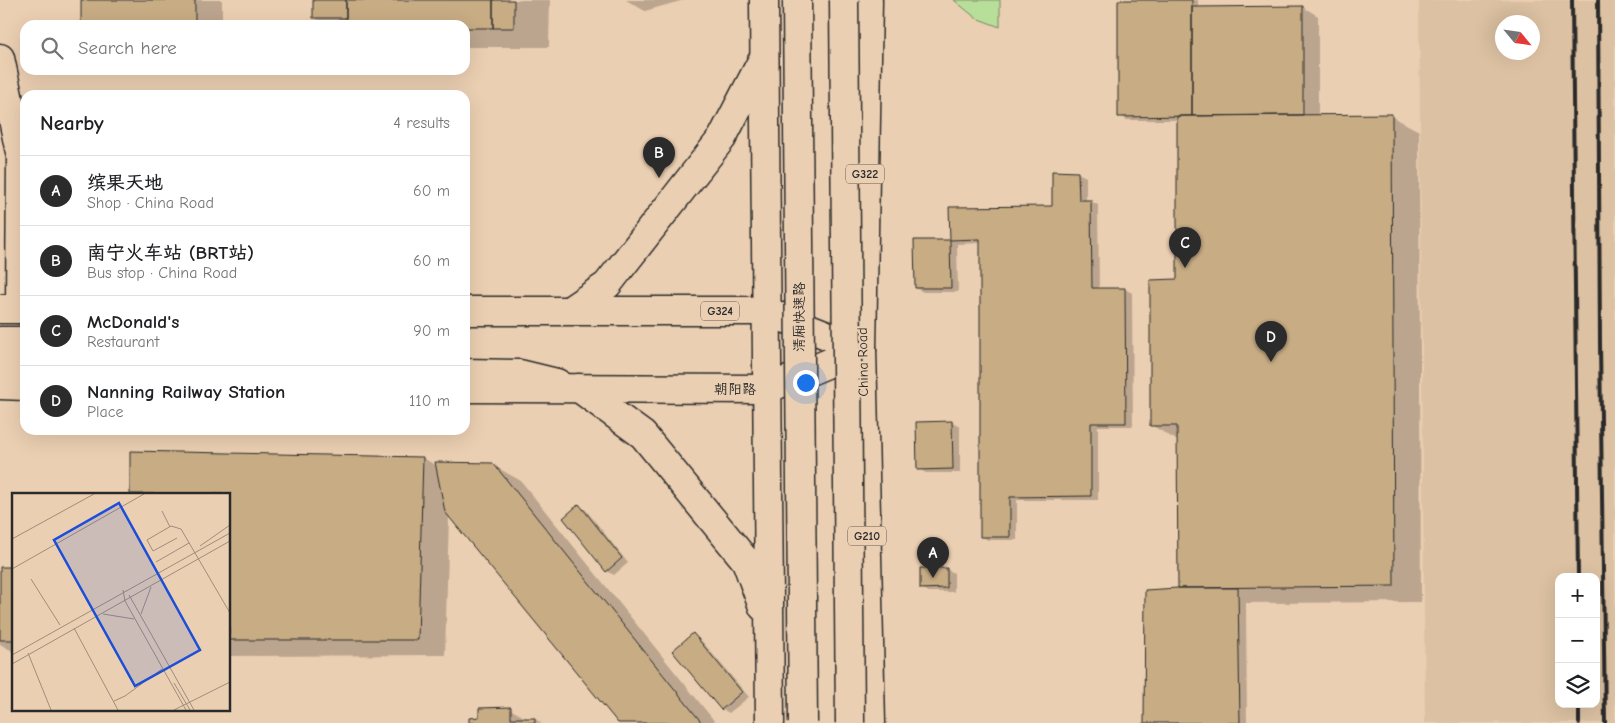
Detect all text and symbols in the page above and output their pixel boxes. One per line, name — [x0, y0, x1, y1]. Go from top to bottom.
north arrow — [1495, 15, 1540, 60]
search box — [20, 20, 470, 75]
icon: search — [38, 34, 66, 62]
text: Search here — [78, 37, 177, 59]
text: Nearby — [40, 111, 104, 135]
text: 4 results — [393, 114, 450, 132]
pin: B — [643, 137, 675, 178]
road number: G322 — [846, 164, 884, 183]
text: 缤果天地 — [87, 172, 163, 194]
text: A — [52, 182, 60, 200]
text: 60 m — [413, 182, 450, 200]
text: Shop · China Road — [87, 194, 214, 212]
pin: C — [1169, 227, 1201, 268]
text: 南宁火车站 (BRT站) — [87, 242, 254, 264]
text: B — [51, 252, 61, 270]
text: 60 m — [413, 252, 450, 270]
text: Bus stop · China Road — [87, 264, 237, 282]
street label: 清厢快速路 — [791, 282, 808, 352]
road number: G324 — [701, 302, 739, 321]
text: McDonald's — [87, 311, 179, 333]
pin: D — [1255, 321, 1287, 362]
text: C — [51, 322, 61, 340]
text: 90 m — [413, 322, 450, 340]
street label: China Road — [854, 327, 872, 397]
text: Restaurant — [87, 333, 159, 351]
your location — [793, 370, 819, 396]
text: Nanning Railway Station — [87, 381, 285, 403]
street label: 朝阳路 — [714, 381, 756, 398]
text: D — [51, 392, 61, 410]
text: 110 m — [409, 392, 450, 410]
text: Place — [87, 403, 123, 421]
inset map — [12, 493, 230, 710]
road number: G210 — [848, 526, 886, 546]
pin: A — [917, 537, 949, 578]
map controls — [1555, 573, 1600, 708]
button: + — [1555, 573, 1600, 618]
button: − — [1555, 618, 1600, 663]
button: layers — [1555, 663, 1600, 708]

